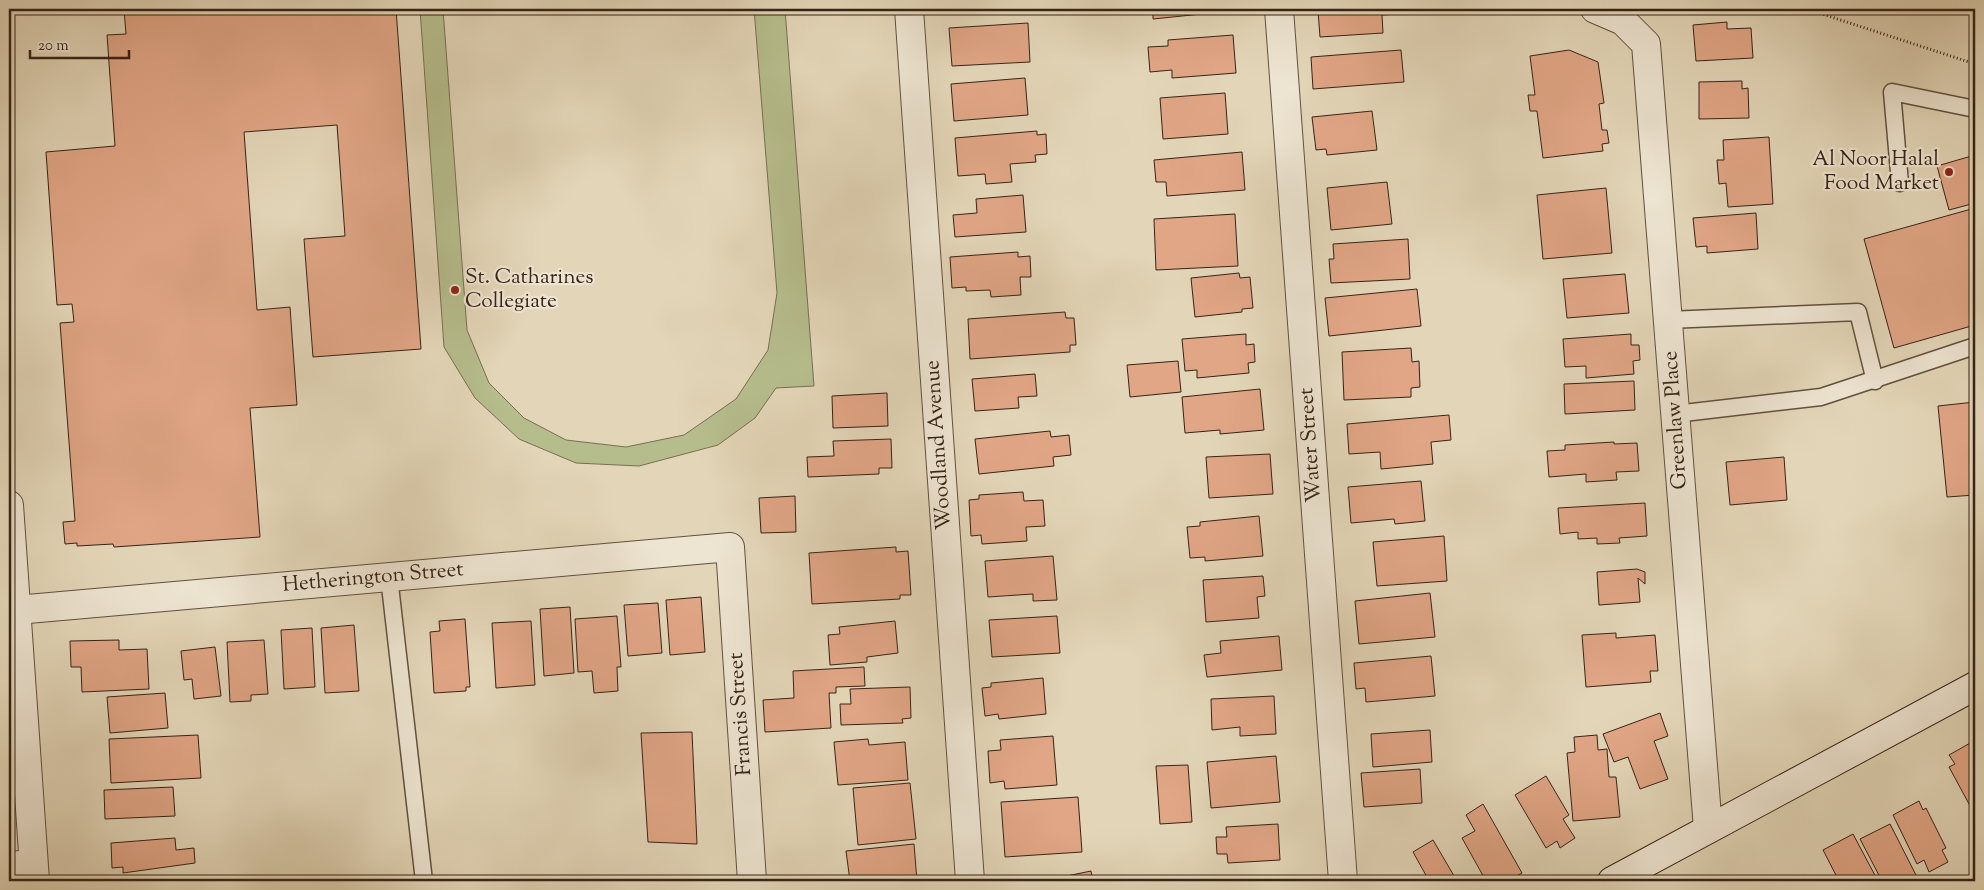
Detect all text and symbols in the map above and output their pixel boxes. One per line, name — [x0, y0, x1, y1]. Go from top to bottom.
scale bar — [30, 28, 129, 60]
text: 20 m — [38, 36, 69, 57]
place label: Al Noor Halal Food Market — [1812, 145, 1939, 199]
marker: Al Noor Halal Food Market — [1943, 166, 1955, 178]
place label: St. Catharines Collegiate — [465, 263, 594, 317]
marker: St. Catharines Collegiate — [449, 284, 461, 296]
street label: Greenlaw Place — [1656, 350, 1696, 490]
street label: Woodland Avenue — [918, 359, 960, 531]
street label: Water Street — [1292, 387, 1330, 503]
street label: Hetherington Street — [281, 555, 465, 601]
street label: Francis Street — [722, 651, 760, 777]

